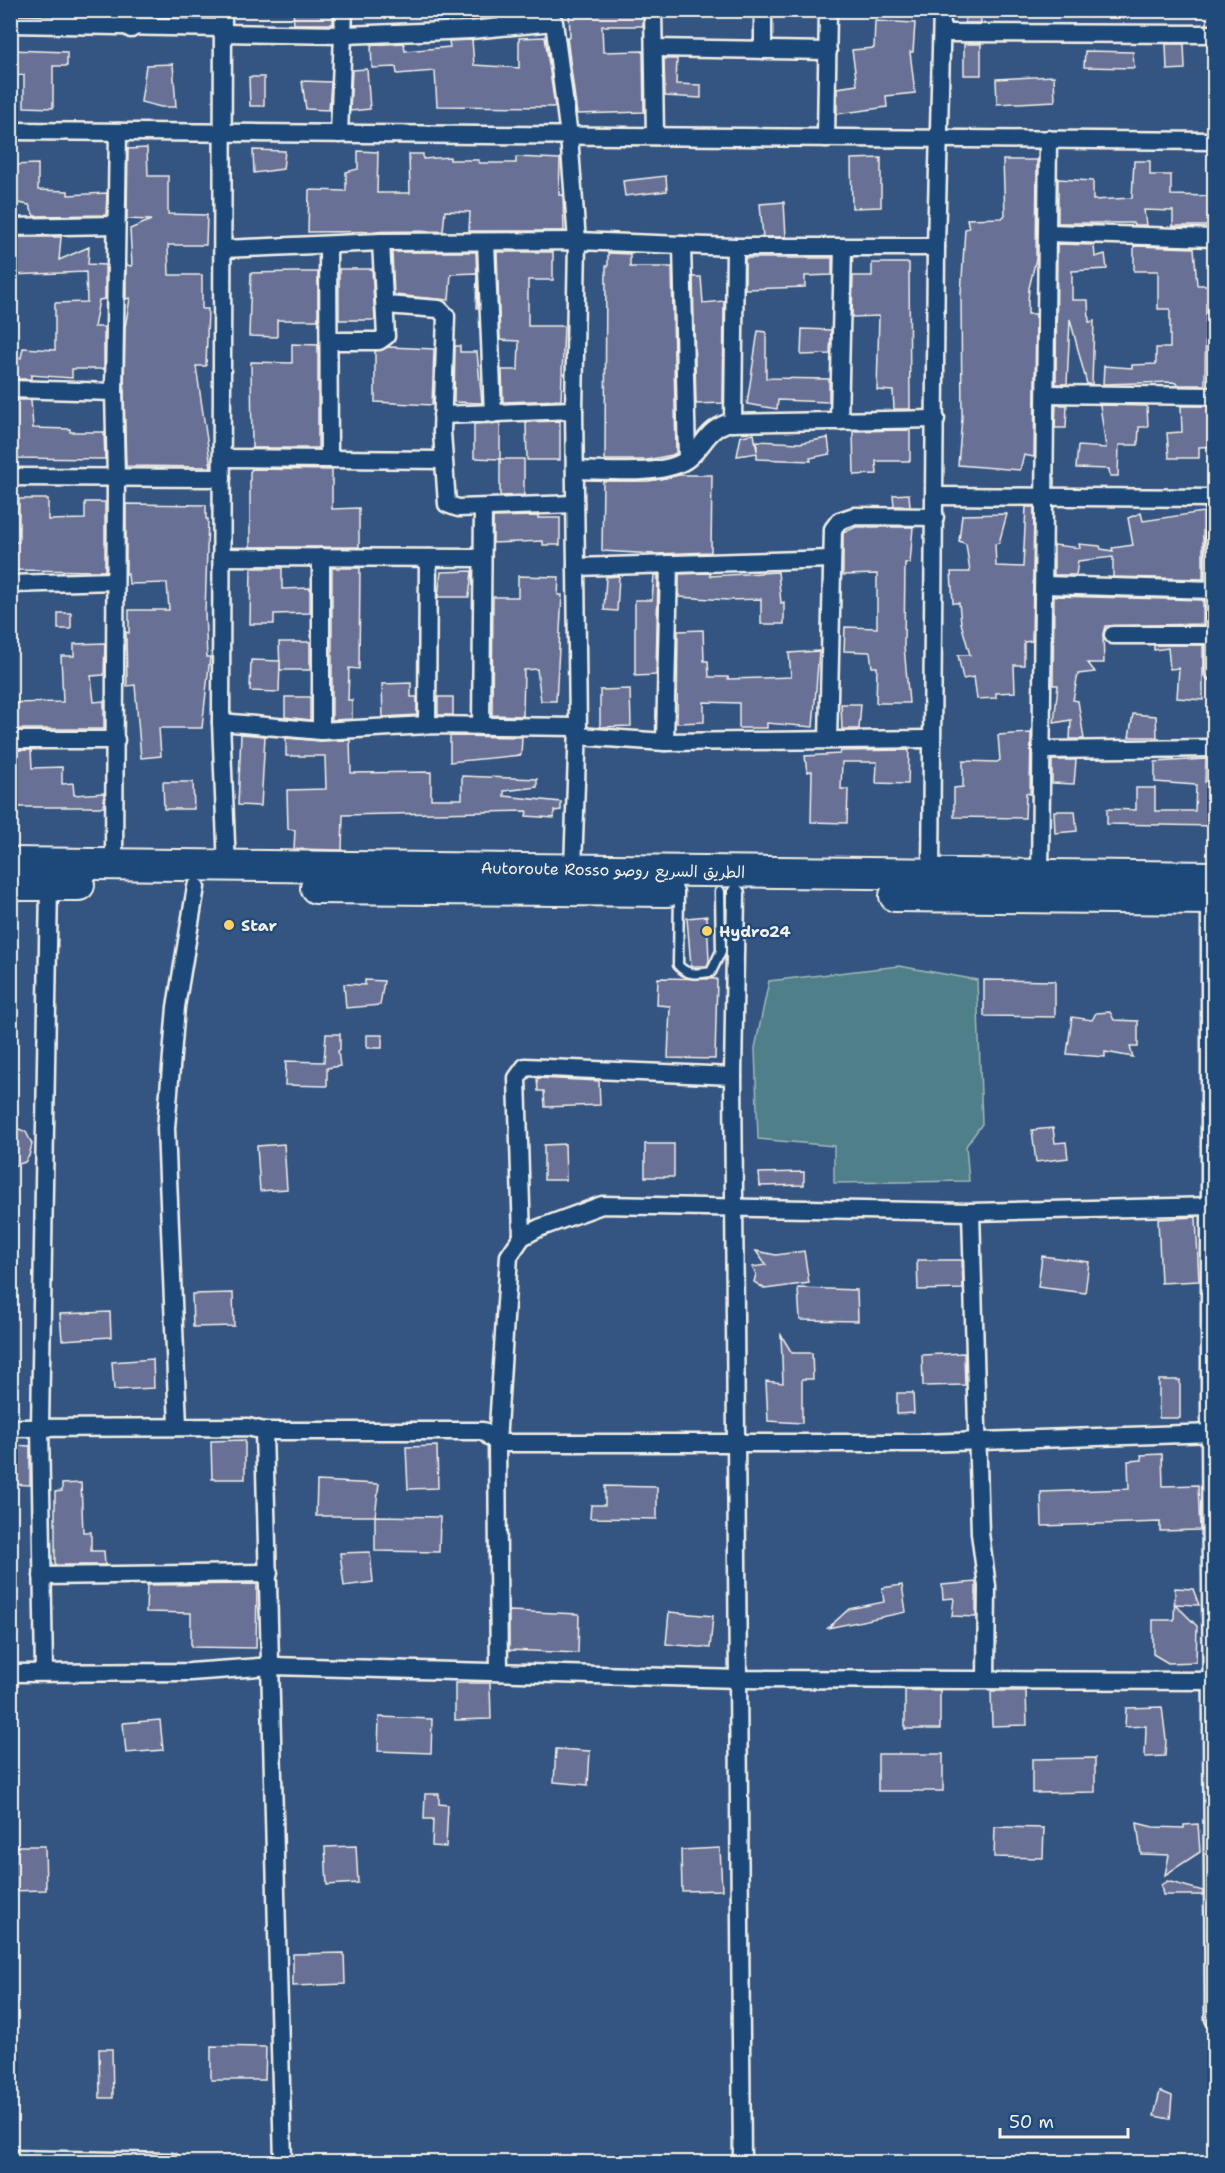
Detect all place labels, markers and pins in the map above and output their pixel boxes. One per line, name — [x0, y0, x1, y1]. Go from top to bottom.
place label: Star — [241, 915, 278, 936]
marker: Star — [222, 918, 236, 932]
place label: Hydro24 — [719, 921, 791, 942]
marker: Hydro24 — [700, 924, 714, 938]

